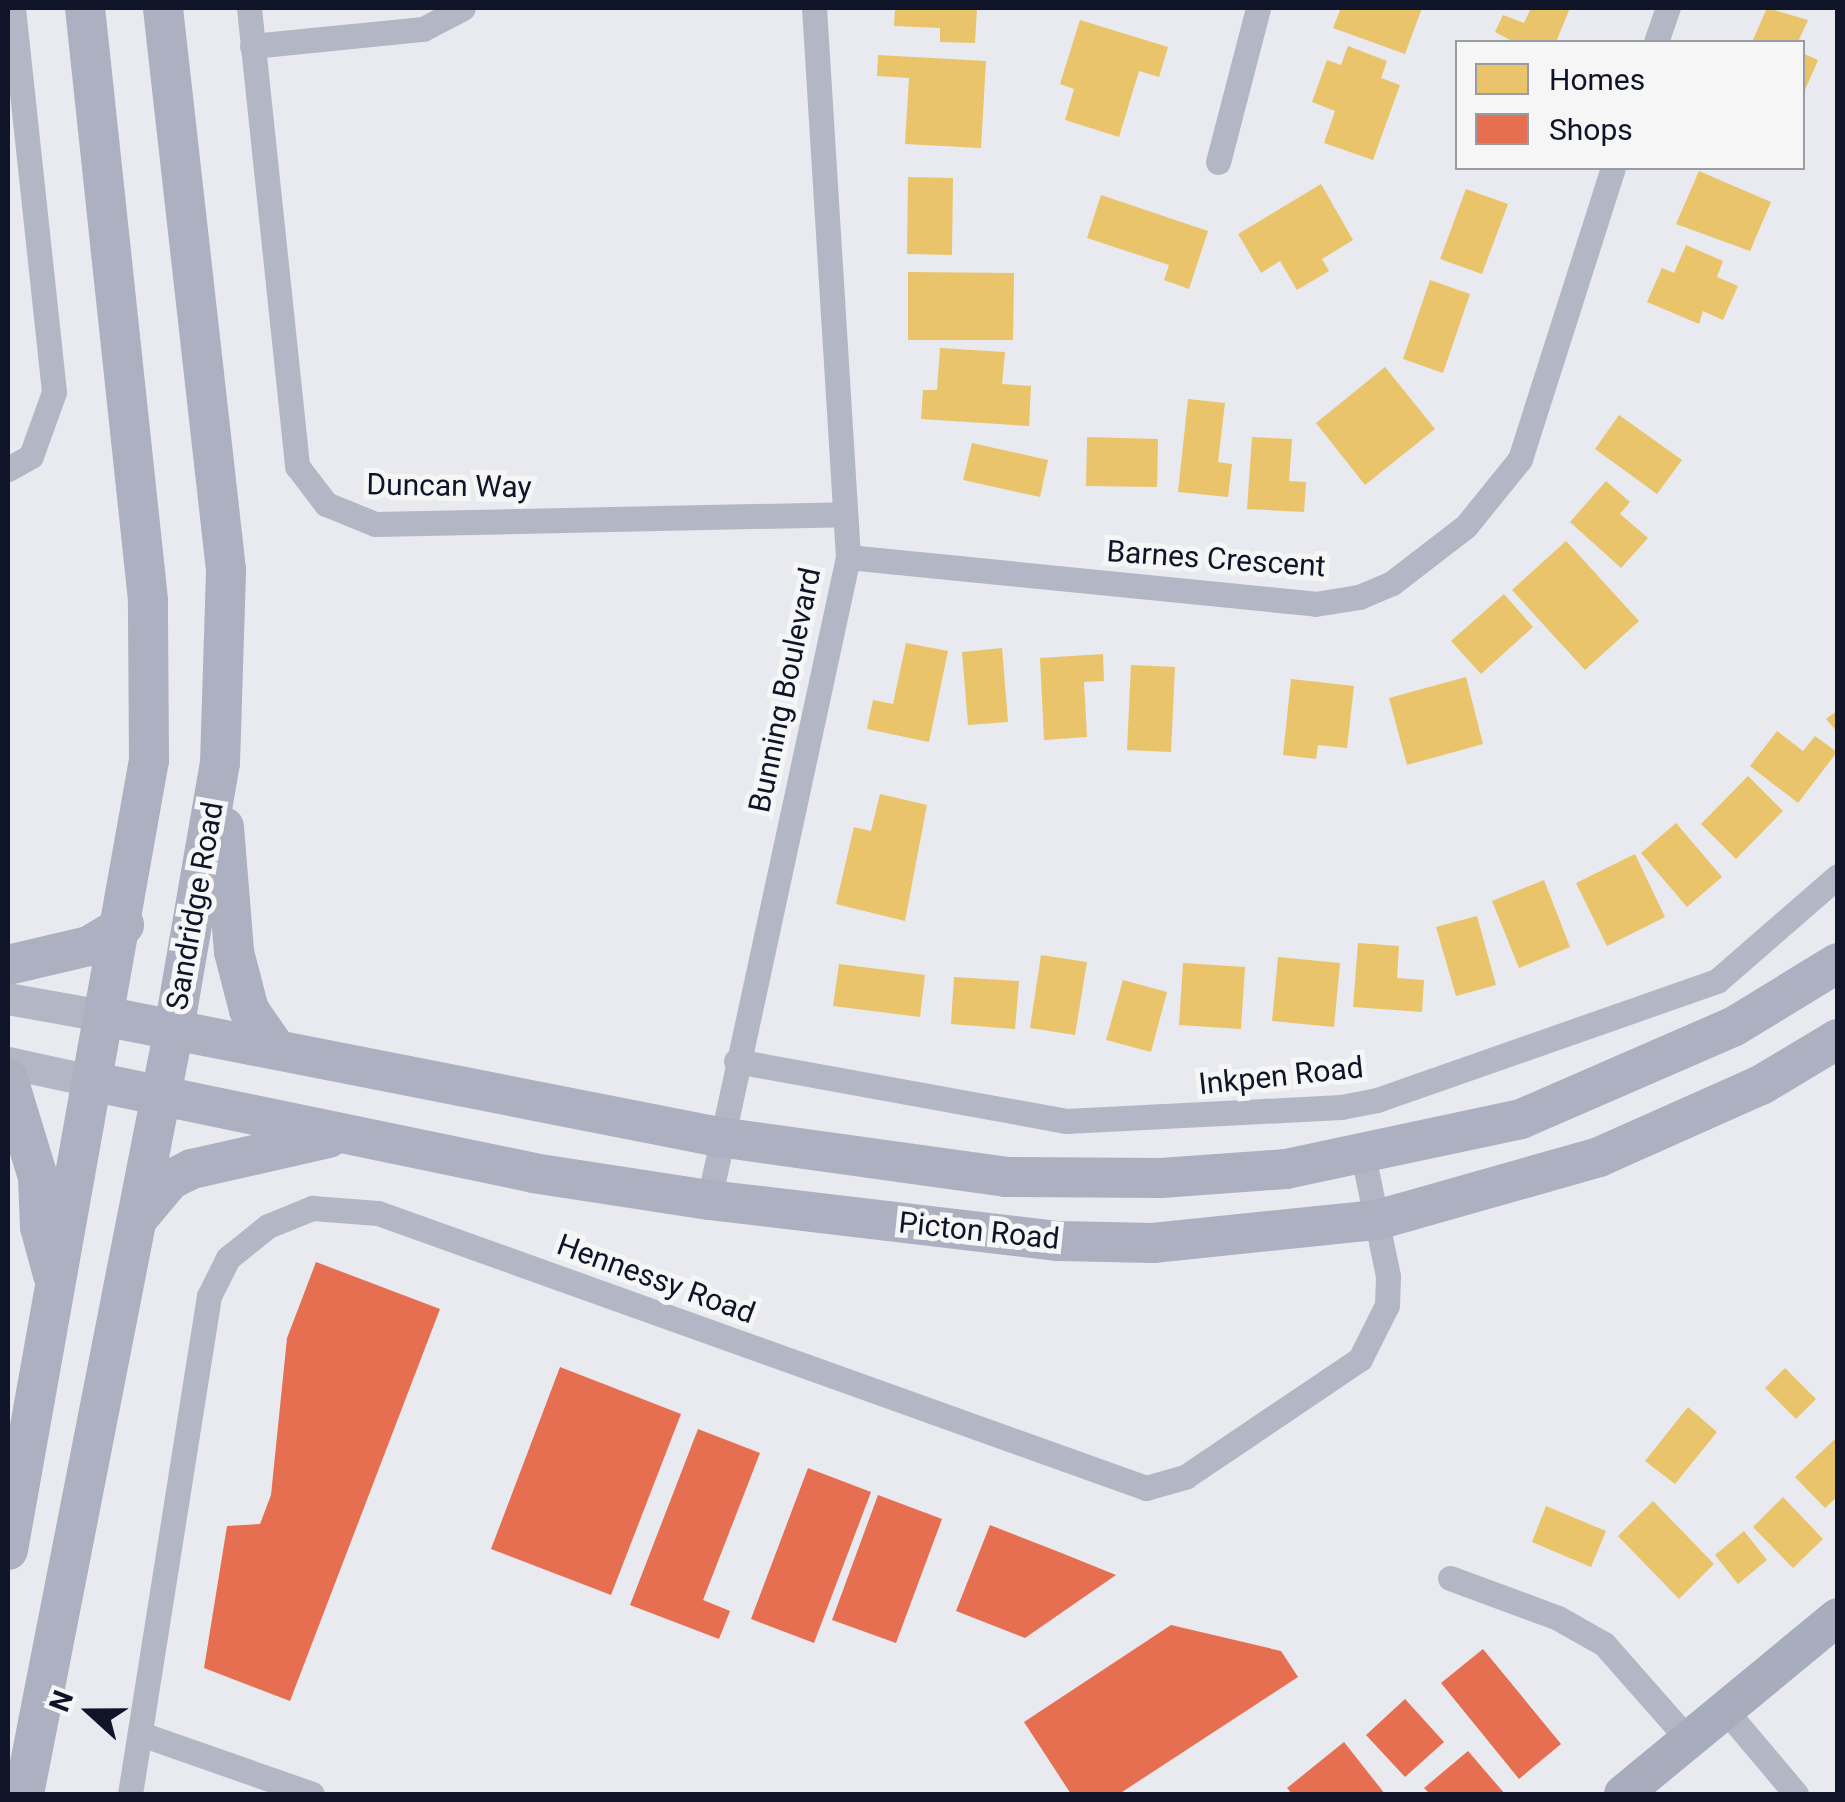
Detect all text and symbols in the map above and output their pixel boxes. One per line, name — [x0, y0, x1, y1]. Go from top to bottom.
legend — [1455, 40, 1805, 170]
text: Homes — [1549, 62, 1645, 97]
text: Shops — [1549, 112, 1633, 147]
street label: Duncan Way — [366, 467, 532, 505]
street label: Barnes Crescent — [1105, 533, 1327, 585]
street label: Bunning Boulevard — [741, 564, 829, 816]
street label: Sandridge Road — [159, 799, 231, 1013]
street label: Inkpen Road — [1197, 1049, 1365, 1103]
street label: Picton Road — [897, 1205, 1061, 1257]
street label: Hennessy Road — [552, 1227, 760, 1331]
north arrow — [40, 1662, 140, 1762]
text: N — [43, 1686, 80, 1716]

